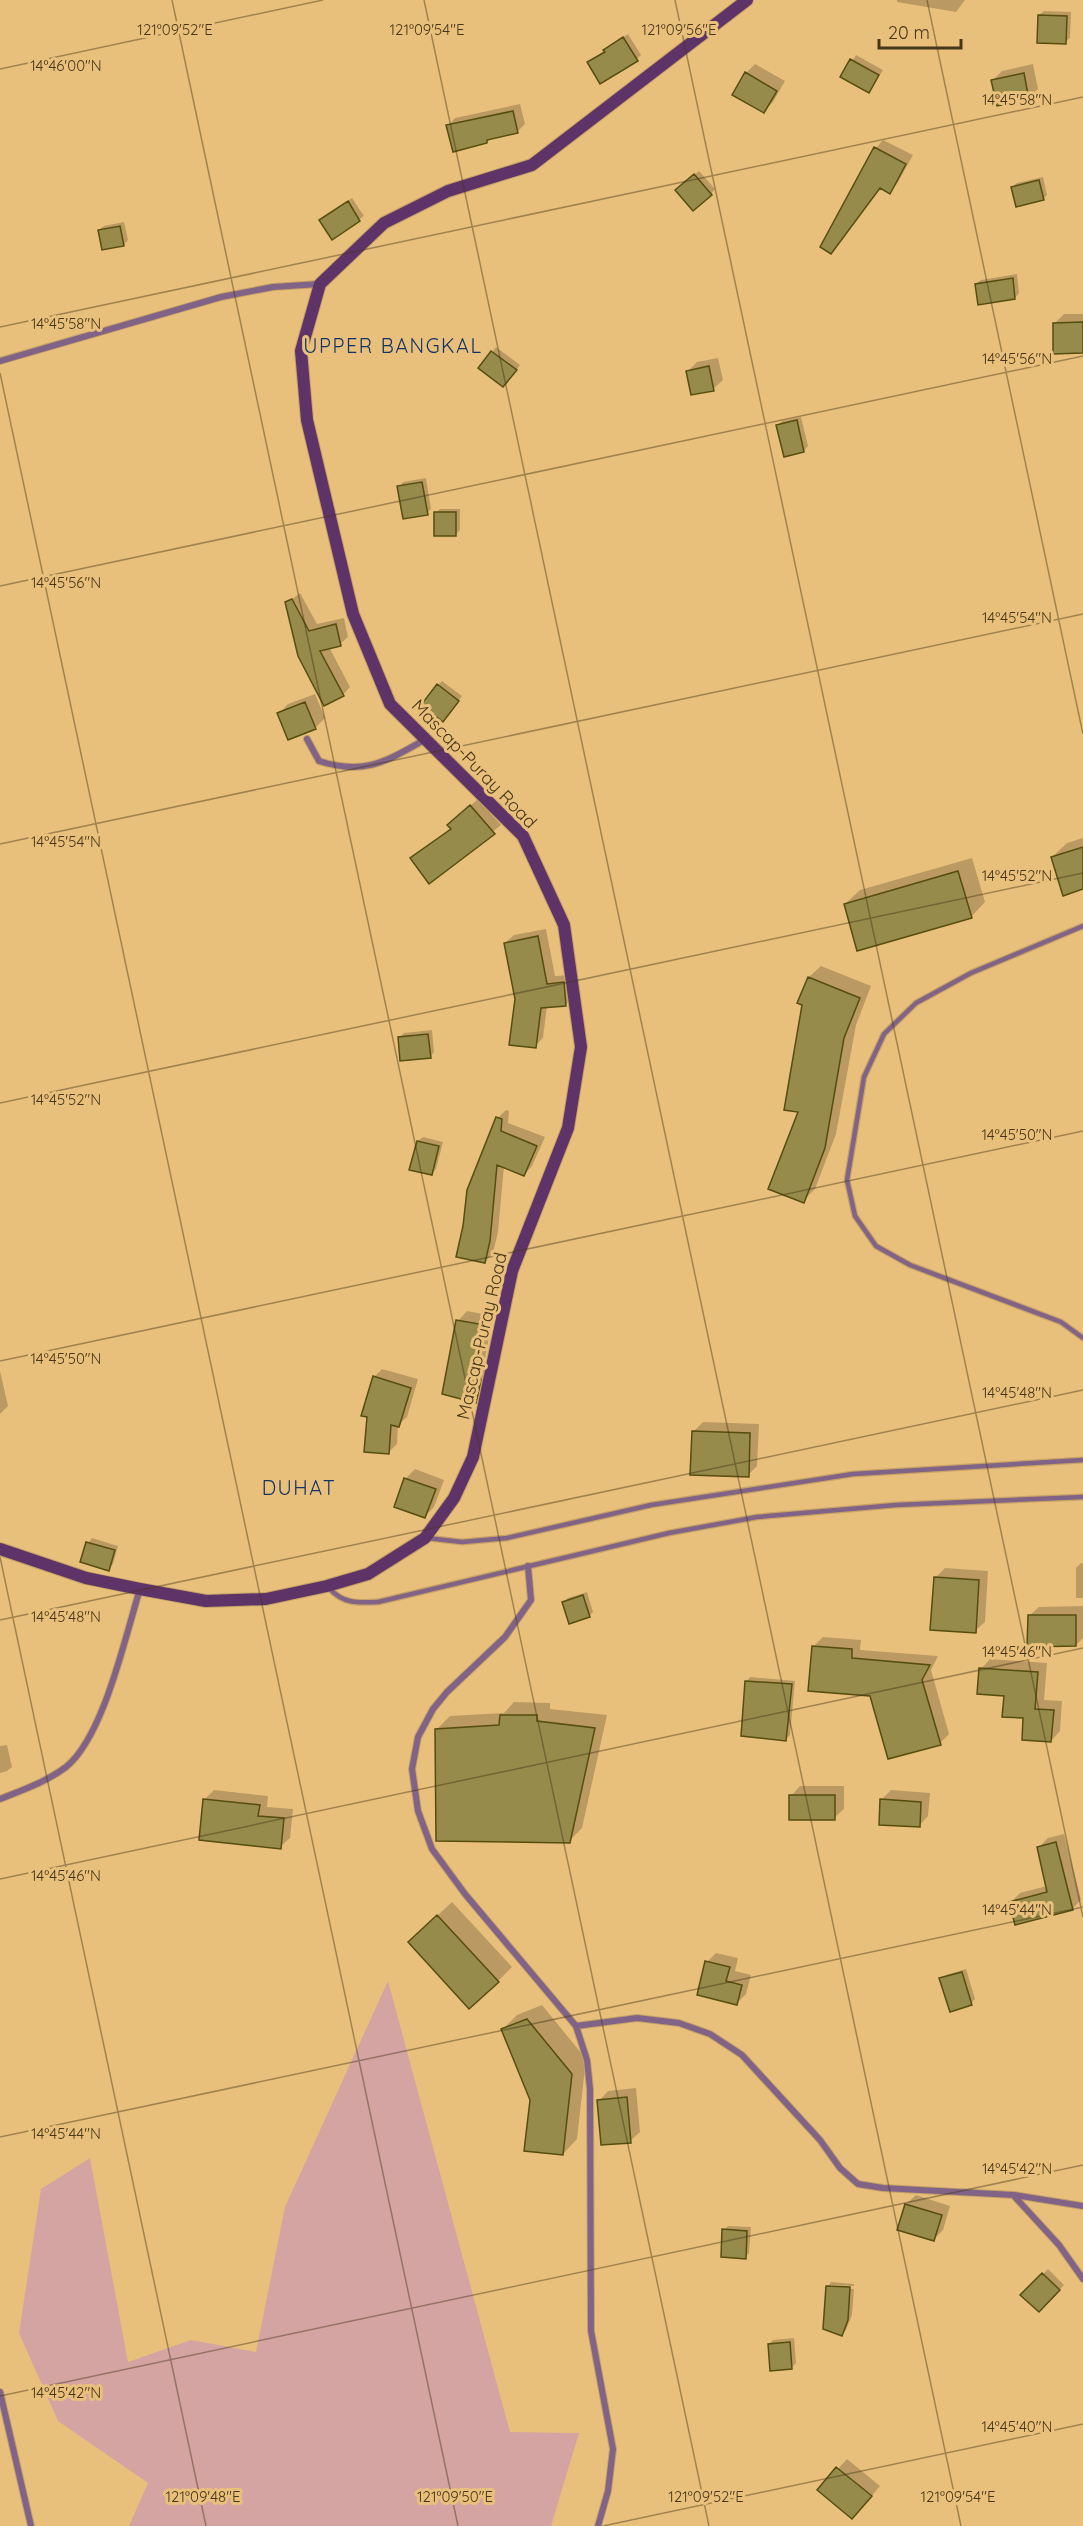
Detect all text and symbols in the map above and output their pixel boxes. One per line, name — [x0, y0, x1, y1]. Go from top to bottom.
scale bar — [879, 12, 962, 50]
text: 121°09'52"E — [137, 20, 213, 39]
text: 121°09'54"E — [390, 20, 464, 39]
text: 121°09'56"E — [641, 20, 717, 39]
text: 20 m — [888, 21, 930, 44]
text: 14°46'00"N — [30, 56, 102, 75]
text: 14°45'58"N — [982, 90, 1052, 109]
text: 14°45'58"N — [31, 314, 101, 333]
district label: UPPER BANGKAL — [303, 333, 483, 358]
text: 14°45'56"N — [982, 349, 1052, 368]
text: 14°45'56"N — [31, 573, 101, 592]
text: 14°45'54"N — [982, 608, 1052, 627]
street label: Mascap-Puray Road — [407, 694, 542, 833]
text: 14°45'54"N — [31, 832, 101, 851]
text: 14°45'52"N — [982, 866, 1052, 885]
text: 14°45'52"N — [31, 1090, 101, 1109]
text: 14°45'50"N — [981, 1125, 1053, 1144]
street label: Mascap-Puray Road — [451, 1250, 512, 1422]
text: 14°45'50"N — [30, 1349, 102, 1368]
text: 14°45'48"N — [982, 1383, 1052, 1402]
district label: DUHAT — [262, 1475, 336, 1500]
text: 14°45'48"N — [31, 1607, 101, 1626]
text: 14°45'46"N — [982, 1642, 1052, 1661]
text: 14°45'46"N — [31, 1866, 101, 1885]
text: 14°45'44"N — [982, 1900, 1052, 1919]
text: 14°45'44"N — [31, 2124, 101, 2143]
text: 14°45'42"N — [982, 2159, 1052, 2178]
text: 14°45'42"N — [31, 2383, 101, 2402]
text: 14°45'40"N — [982, 2417, 1052, 2436]
text: 121°09'48"E — [166, 2487, 240, 2506]
text: 121°09'50"E — [417, 2487, 493, 2506]
text: 121°09'52"E — [668, 2487, 744, 2506]
text: 121°09'54"E — [921, 2487, 995, 2506]

